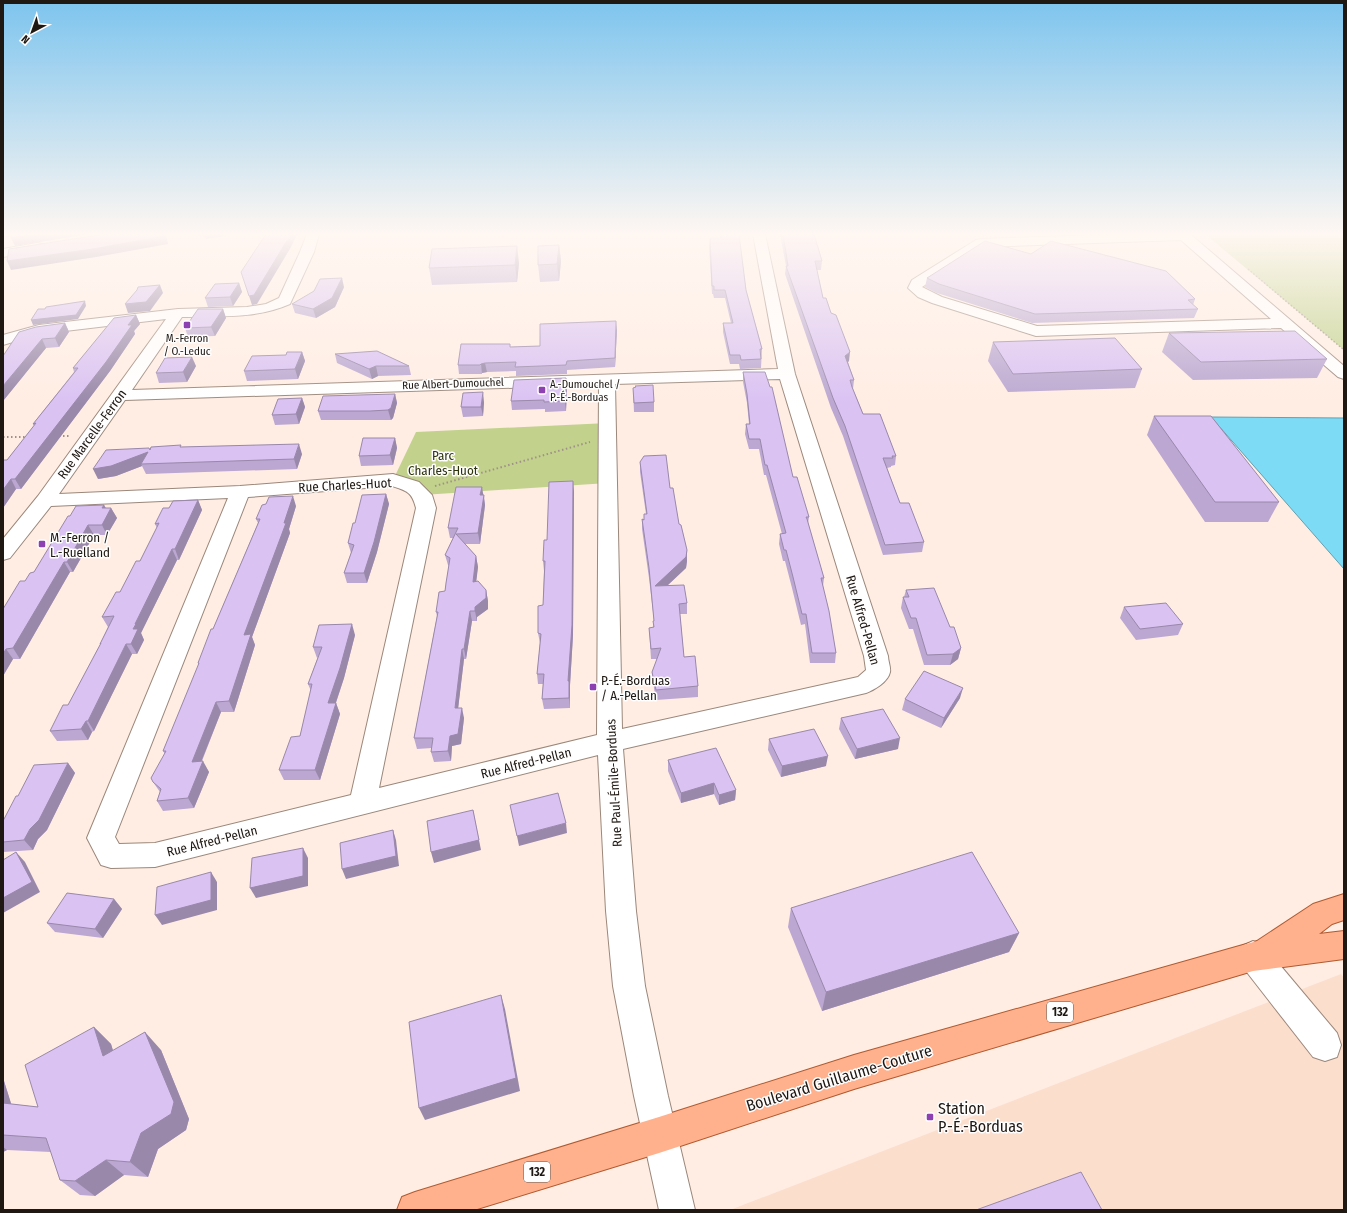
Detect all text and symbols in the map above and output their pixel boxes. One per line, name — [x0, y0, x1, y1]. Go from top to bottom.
north arrow — [12, 12, 52, 52]
text: N — [19, 32, 33, 46]
marker: M.-Ferron / O.-Leduc — [182, 320, 192, 330]
place label: M.-Ferron / O.-Leduc — [164, 332, 211, 358]
street label: Rue Albert-Dumouchel — [402, 376, 504, 392]
place label: A.-Dumouchel / P.-É.-Borduas — [550, 378, 620, 404]
marker: A.-Dumouchel / P.-É.-Borduas — [537, 385, 547, 395]
street label: Rue Marcelle-Ferron — [54, 386, 130, 482]
park label: Parc Charles-Huot — [408, 448, 479, 478]
street label: Rue Charles-Huot — [298, 475, 393, 495]
place label: M.-Ferron / L.-Ruelland — [50, 530, 110, 560]
marker: M.-Ferron / L.-Ruelland — [37, 539, 47, 549]
street label: Rue Alfred-Pellan — [843, 573, 883, 667]
place label: P.-É.-Borduas / A.-Pellan — [601, 673, 670, 703]
marker: P.-É.-Borduas / A.-Pellan — [588, 682, 598, 692]
street label: Rue Paul-Émile-Borduas — [603, 718, 625, 847]
street label: Rue Alfred-Pellan — [479, 744, 573, 782]
street label: Rue Alfred-Pellan — [165, 822, 259, 860]
road number: 132 — [1047, 1002, 1073, 1022]
street label: Boulevard Guillaume-Couture — [744, 1041, 934, 1115]
place label: Station P.-É.-Borduas — [938, 1099, 1023, 1136]
marker: Station P.-É.-Borduas — [925, 1112, 935, 1122]
road number: 132 — [524, 1162, 550, 1182]

